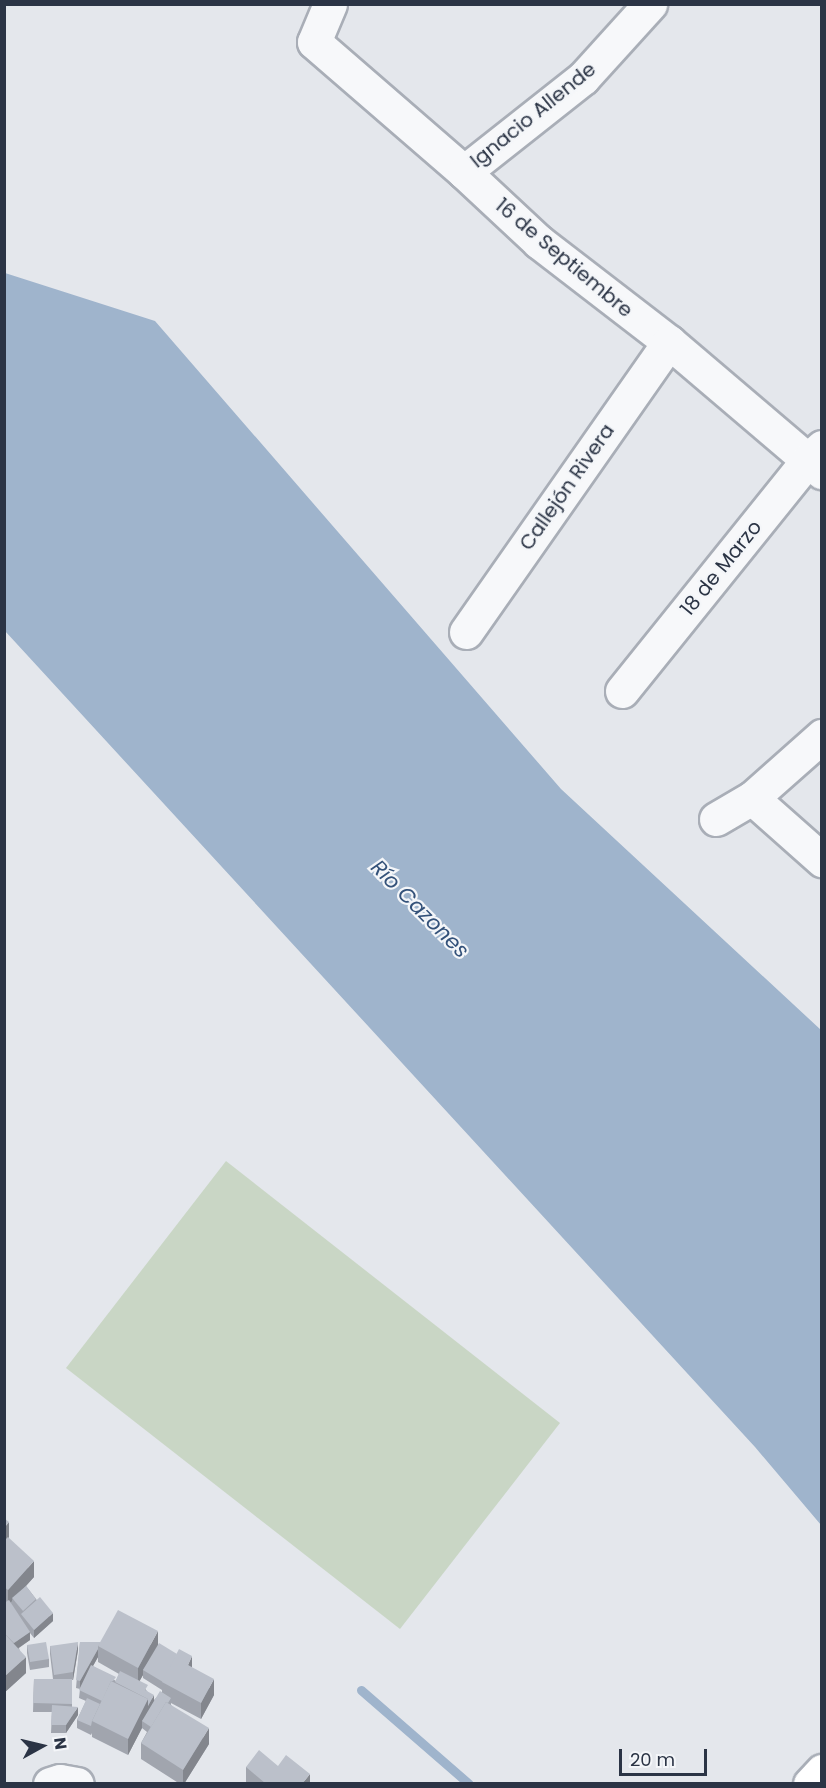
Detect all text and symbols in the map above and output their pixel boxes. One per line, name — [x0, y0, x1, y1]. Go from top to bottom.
street label: Ignacio Allende — [465, 57, 601, 173]
street label: 16 de Septiembre — [490, 194, 638, 322]
street label: Callejón Rivera — [515, 419, 619, 555]
street label: 18 de Marzo — [675, 515, 767, 621]
water label: Río Cazones — [366, 855, 474, 963]
north arrow — [12, 1716, 72, 1776]
text: N — [48, 1736, 73, 1751]
scale bar — [622, 1737, 710, 1775]
text: 20 m — [630, 1747, 675, 1772]

